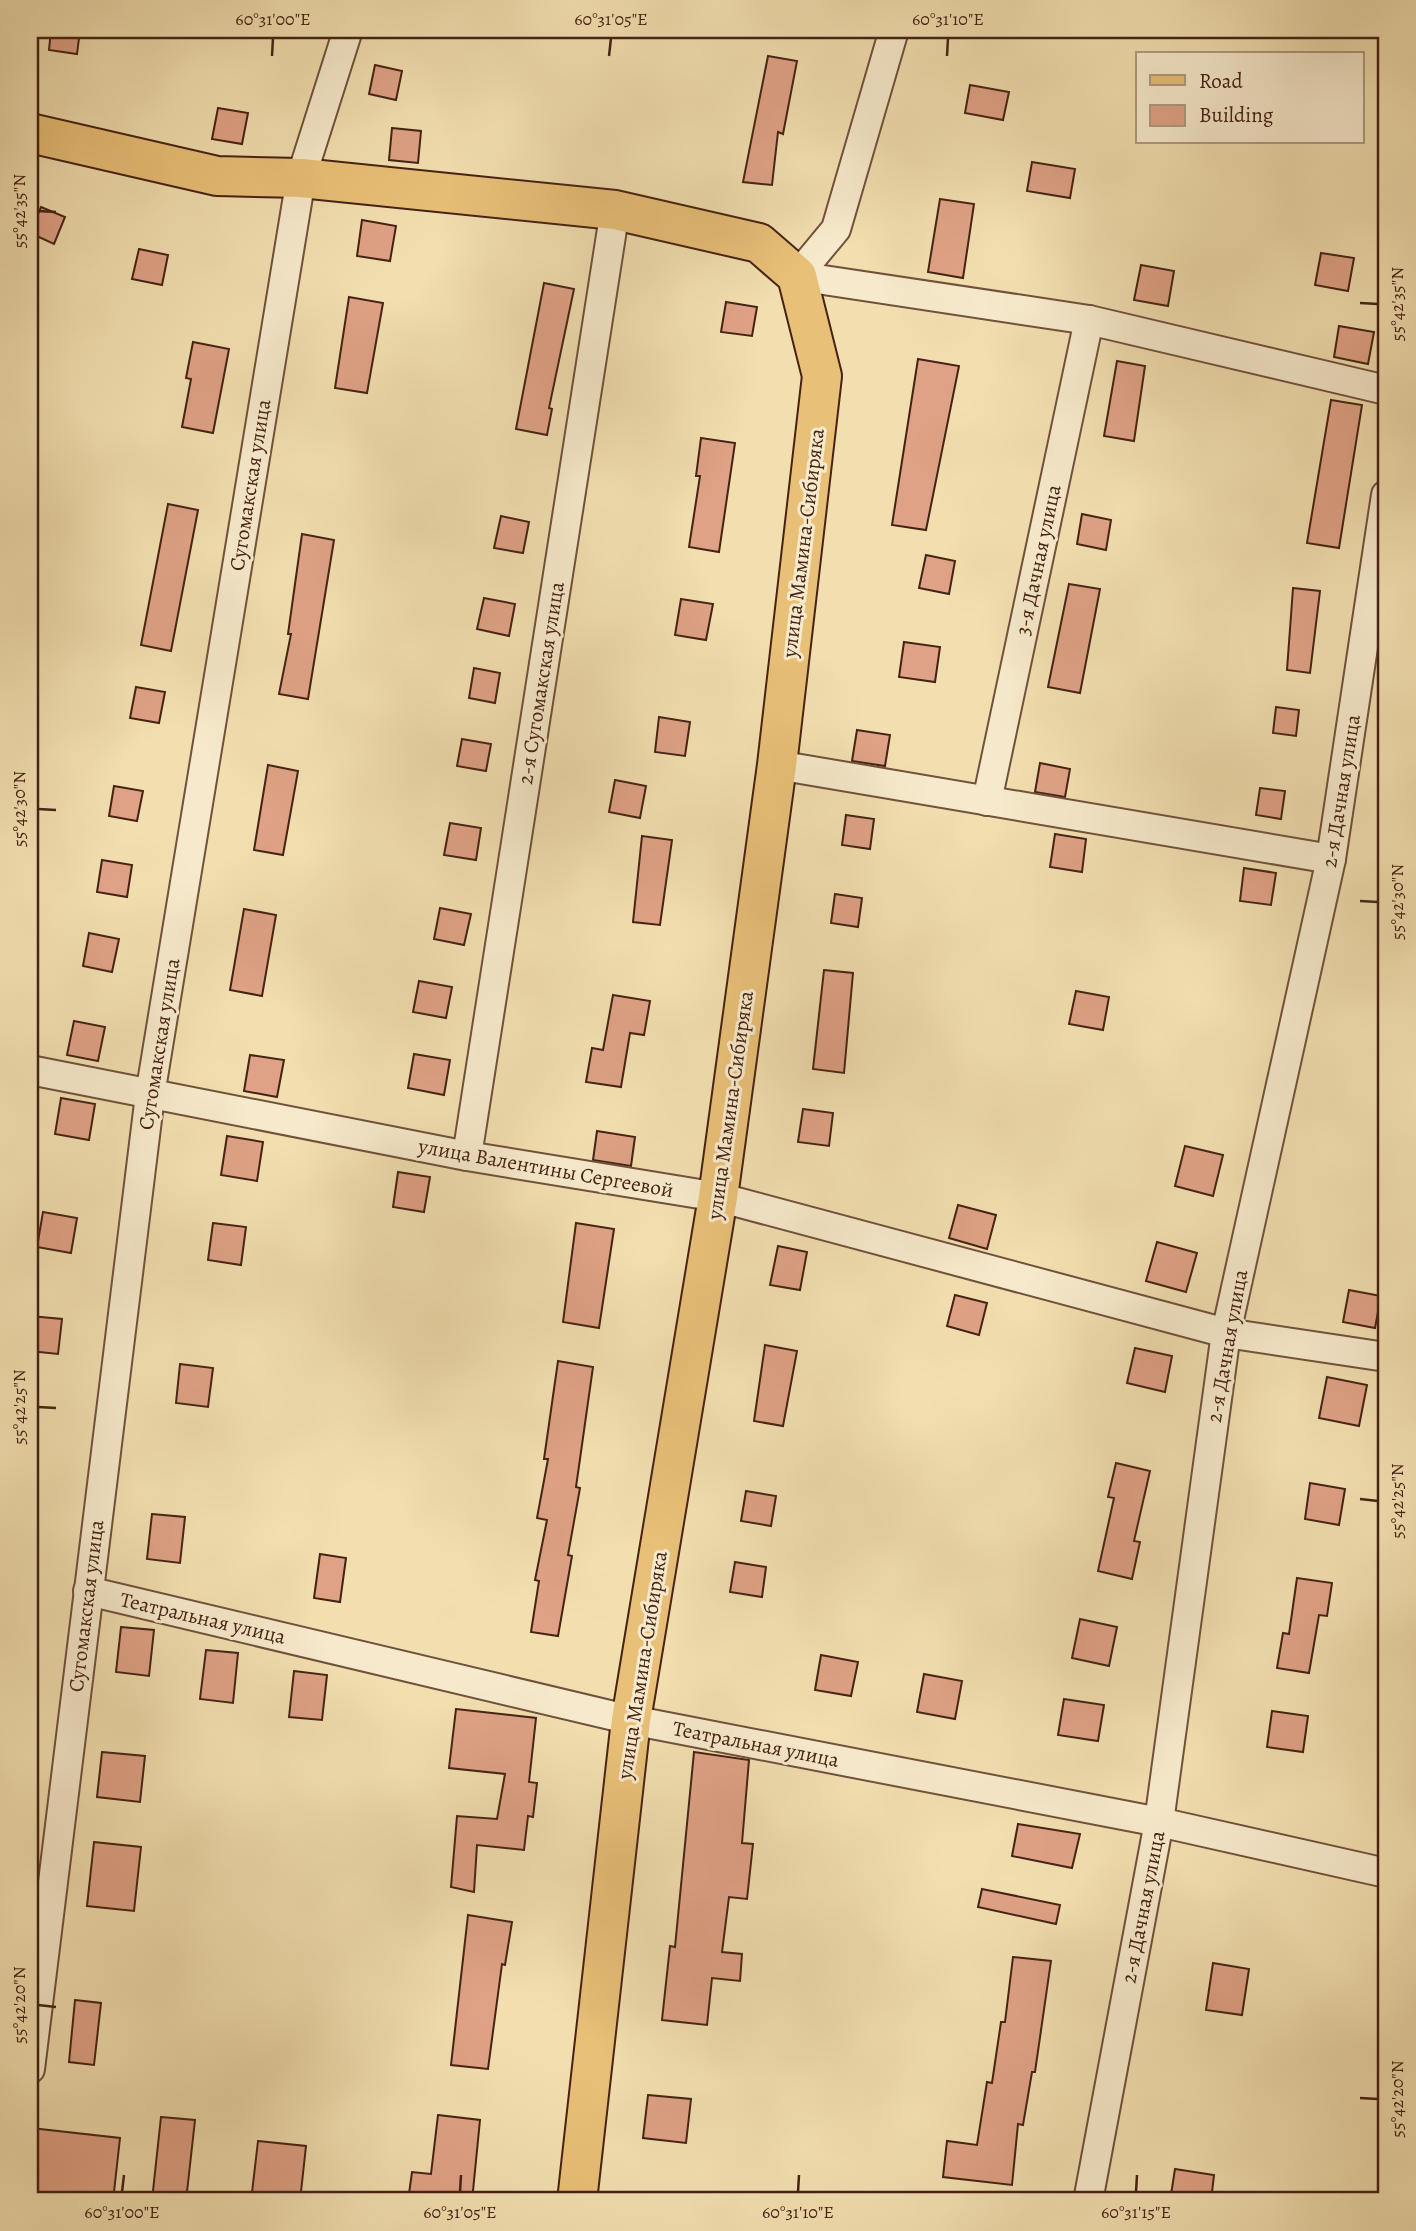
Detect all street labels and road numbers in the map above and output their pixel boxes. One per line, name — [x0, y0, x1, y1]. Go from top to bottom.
street label: Сугомакская улица — [223, 397, 277, 573]
street label: улица Мамина-Сибиряка — [775, 427, 831, 660]
street label: 3-я Дачная улица — [1008, 482, 1068, 638]
street label: 2-я Сугомакская улица — [511, 579, 571, 786]
street label: 2-я Дачная улица — [1315, 712, 1367, 870]
street label: Сугомакская улица — [132, 956, 186, 1132]
street label: улица Мамина-Сибиряка — [700, 989, 760, 1222]
street label: улица Валентины Сергеевой — [415, 1132, 676, 1204]
street label: 2-я Дачная улица — [1200, 1267, 1254, 1425]
street label: Сугомакская улица — [62, 1518, 110, 1694]
street label: улица Мамина-Сибиряка — [610, 1549, 674, 1782]
street label: Театральная улица — [118, 1585, 289, 1651]
street label: Театральная улица — [670, 1714, 842, 1774]
street label: 2-я Дачная улица — [1114, 1828, 1172, 1986]

